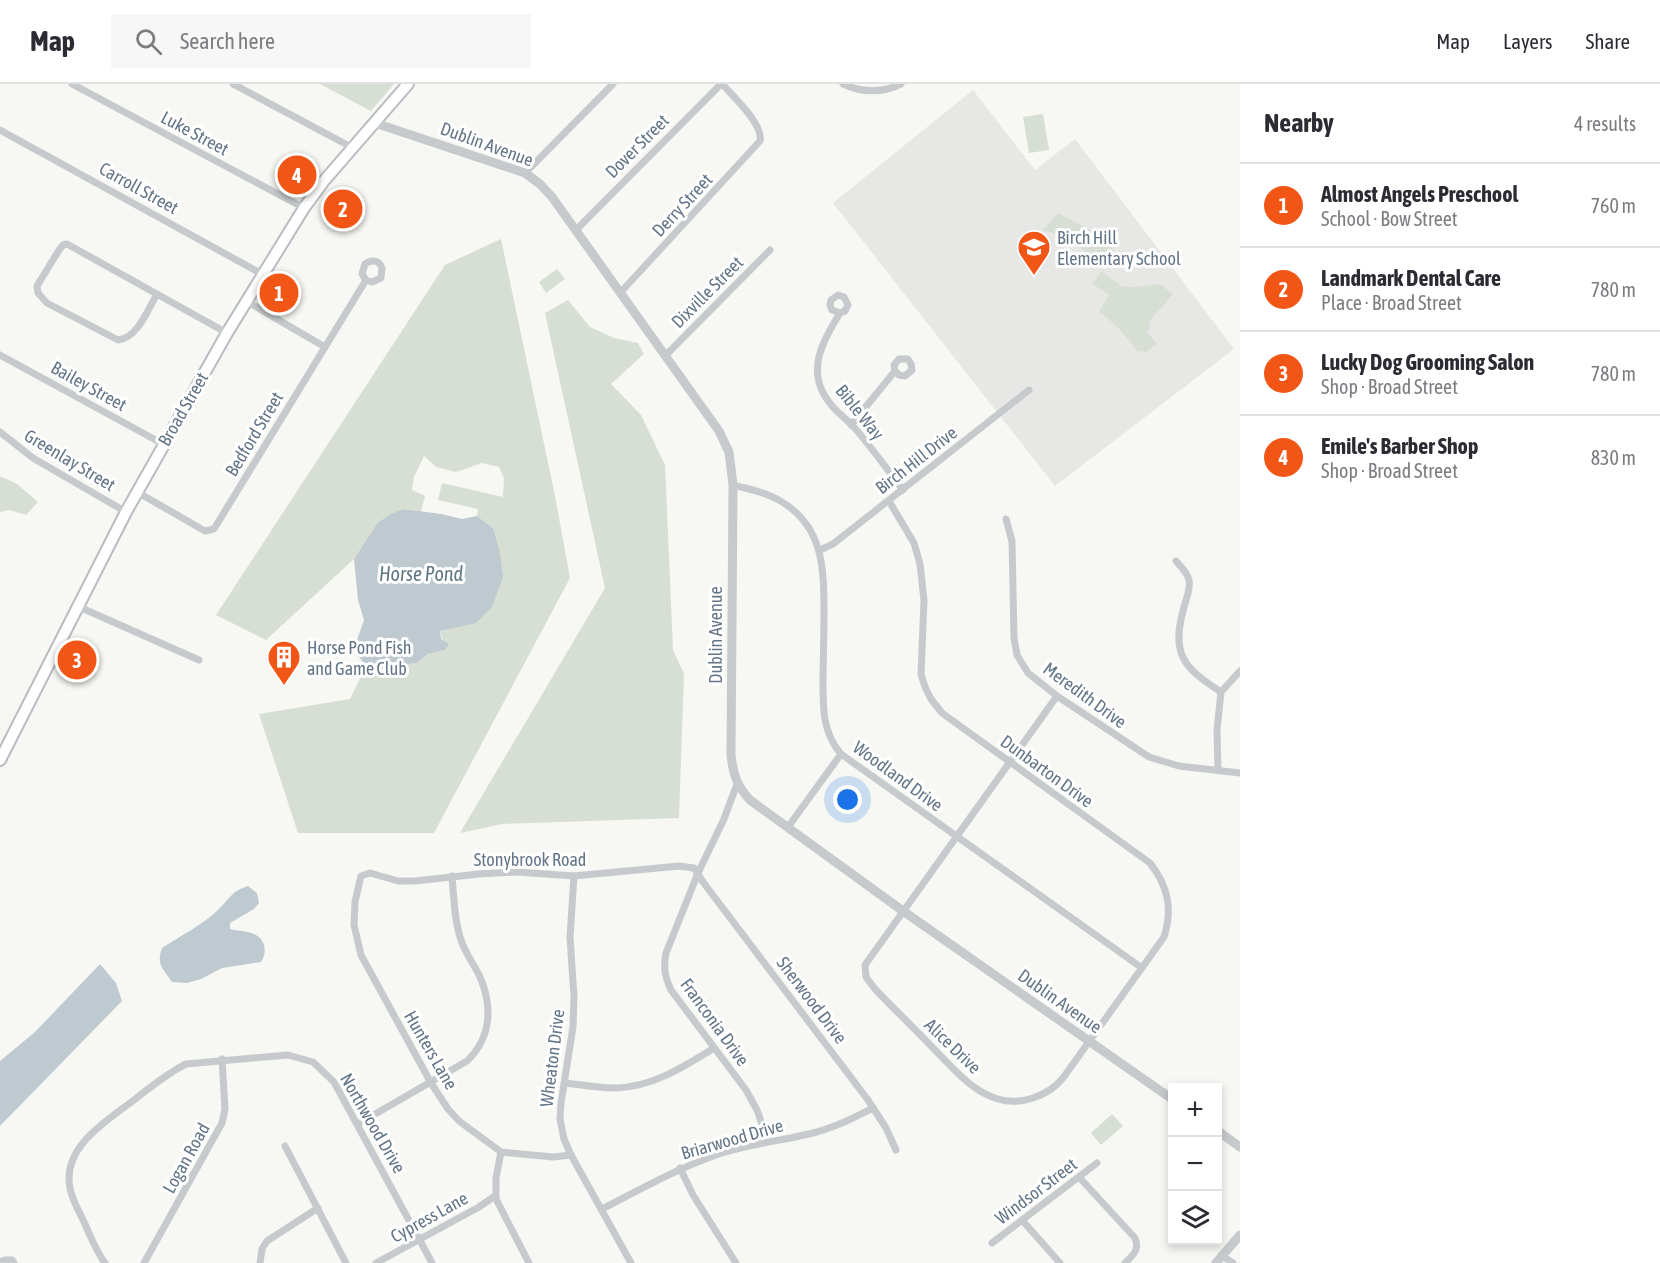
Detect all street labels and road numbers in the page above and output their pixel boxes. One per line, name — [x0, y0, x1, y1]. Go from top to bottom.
street label: Luke Street — [158, 107, 232, 159]
street label: Dover Street — [601, 110, 673, 182]
street label: Dublin Avenue — [438, 118, 536, 170]
street label: Carroll Street — [96, 158, 182, 218]
street label: Derry Street — [648, 169, 716, 241]
street label: Dixville Street — [667, 252, 747, 332]
street label: Bailey Street — [48, 357, 130, 415]
street label: Broad Street — [154, 369, 212, 449]
street label: Bible Way — [831, 380, 889, 444]
street label: Bedford Street — [221, 388, 287, 480]
street label: Birch Hill Drive — [871, 422, 961, 498]
street label: Greenlay Street — [21, 425, 119, 495]
street label: Dublin Avenue — [705, 586, 726, 684]
street label: Meredith Drive — [1039, 658, 1131, 732]
street label: Dunbarton Drive — [997, 730, 1097, 812]
street label: Woodland Drive — [849, 736, 947, 816]
street label: Stonybrook Road — [474, 849, 586, 870]
street label: Sherwood Drive — [773, 952, 851, 1048]
street label: Dublin Avenue — [1014, 965, 1106, 1037]
street label: Franconia Drive — [676, 974, 754, 1070]
street label: Hunters Lane — [400, 1007, 462, 1093]
street label: Wheaton Drive — [536, 1008, 568, 1108]
street label: Alice Drive — [921, 1014, 985, 1078]
street label: Northwood Drive — [336, 1069, 410, 1177]
street label: Briarwood Drive — [679, 1114, 785, 1164]
street label: Logan Road — [158, 1119, 214, 1197]
street label: Windsor Street — [991, 1154, 1081, 1228]
street label: Cypress Lane — [387, 1187, 471, 1247]

